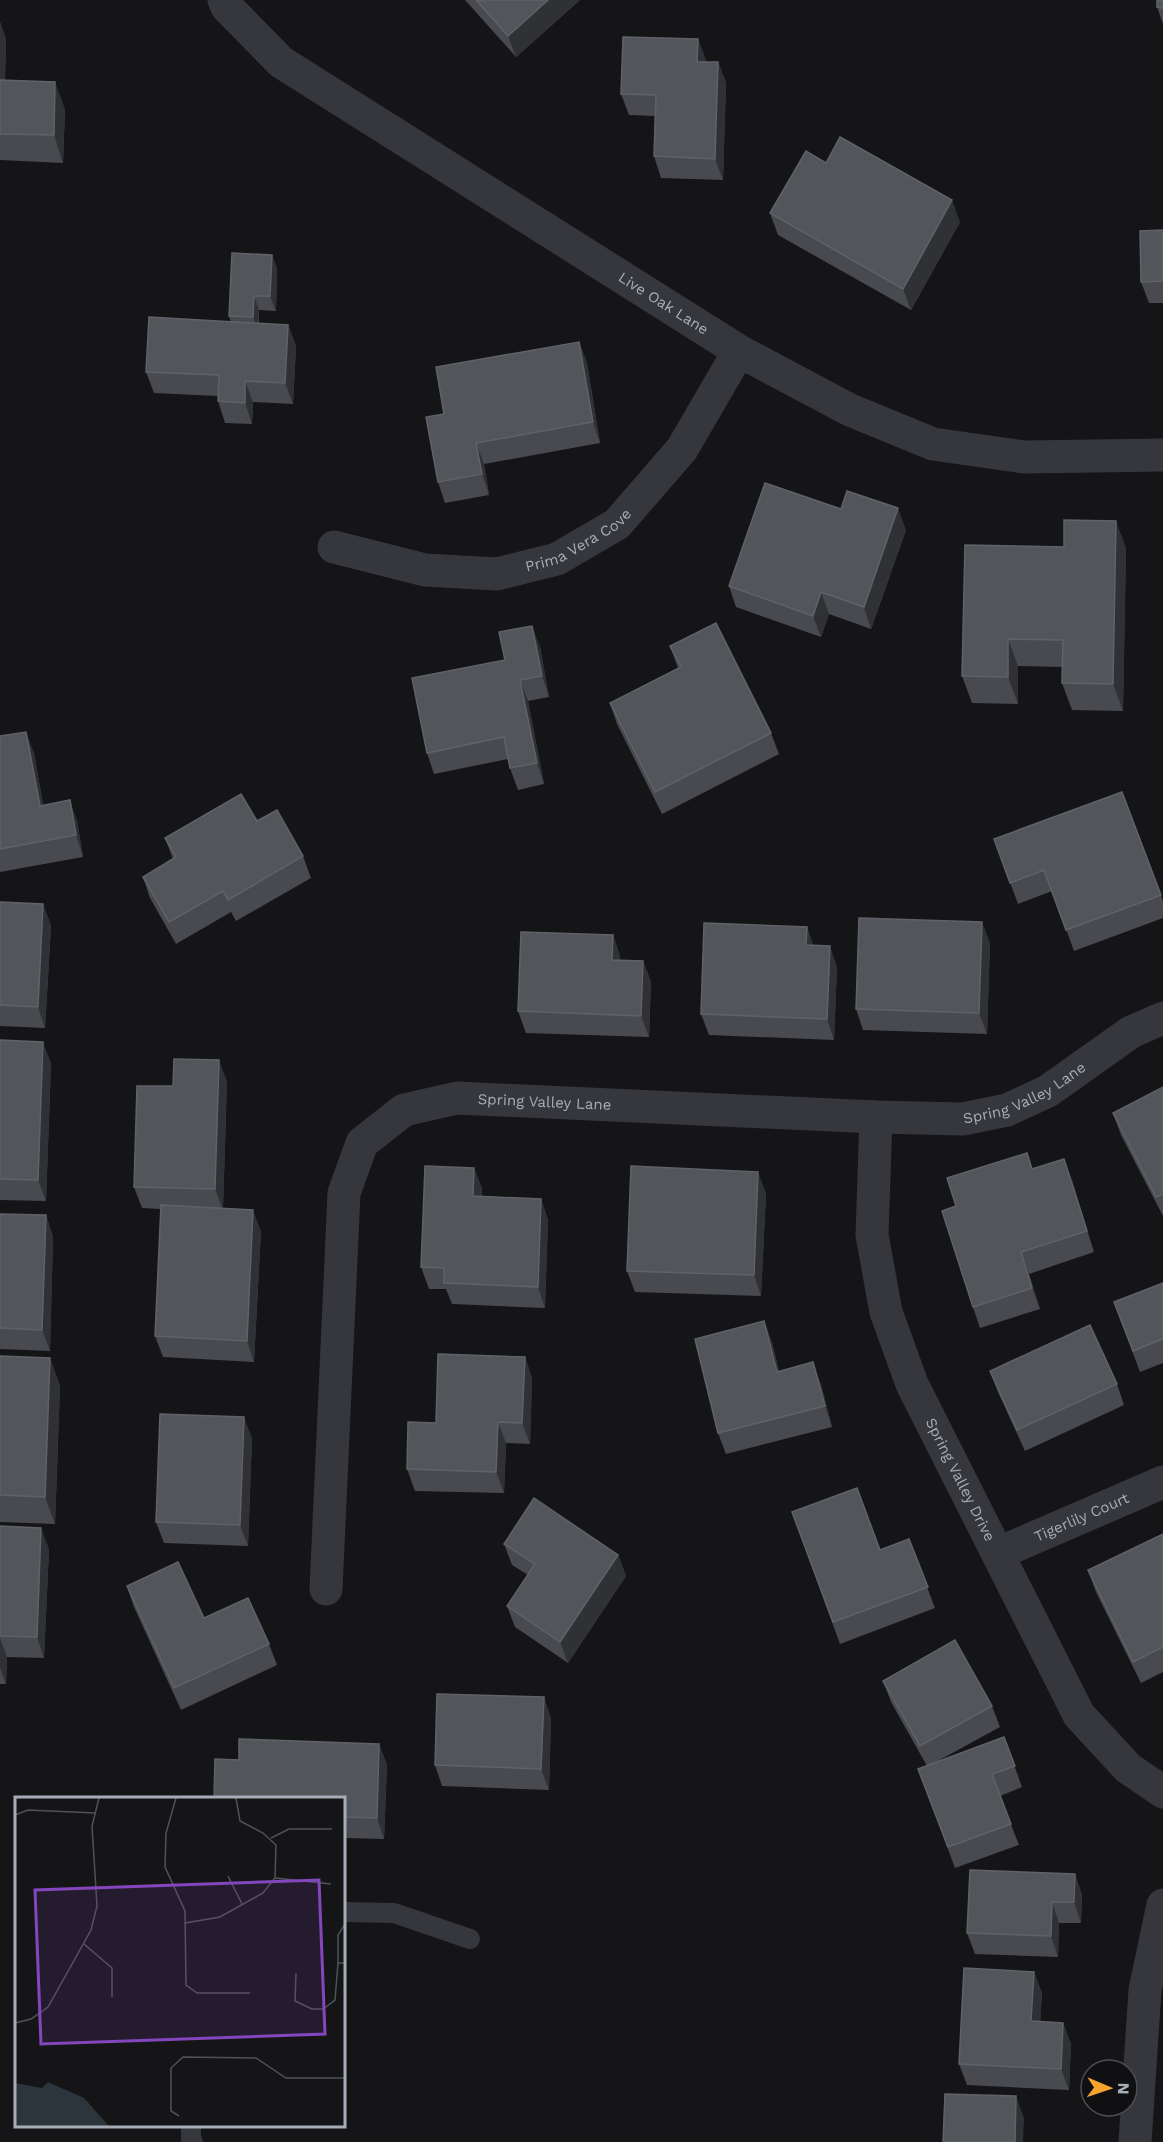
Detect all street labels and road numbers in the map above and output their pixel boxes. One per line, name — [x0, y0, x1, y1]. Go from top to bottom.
street label: Live Oak Lane — [615, 268, 712, 338]
street label: Prima Vera Cove — [523, 505, 635, 576]
street label: Spring Valley Lane — [962, 1058, 1089, 1128]
street label: Spring Valley Lane — [477, 1090, 612, 1114]
street label: Spring Valley Drive — [922, 1415, 999, 1544]
street label: Tigerlily Court — [1031, 1489, 1132, 1546]

